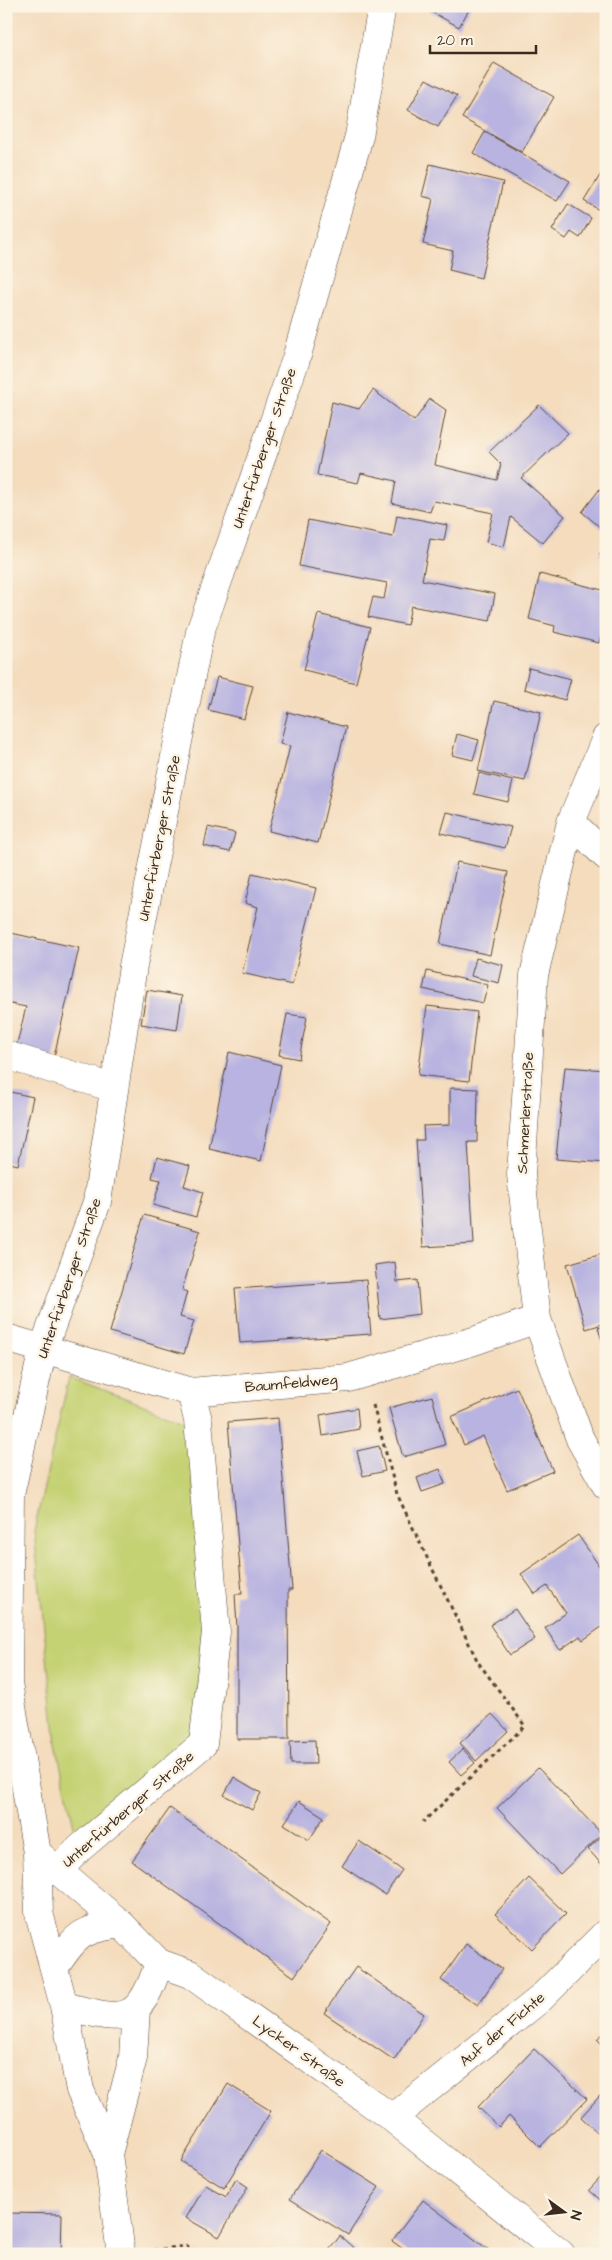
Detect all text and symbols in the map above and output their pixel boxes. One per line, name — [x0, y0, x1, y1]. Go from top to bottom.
scale bar — [430, 22, 536, 54]
text: 20 m — [437, 30, 473, 51]
street label: Unterfürberger Straße — [227, 365, 303, 532]
street label: Unterfürberger Straße — [133, 753, 187, 923]
street label: Schmerlerstraße — [512, 1052, 539, 1174]
street label: Unterfürberger Straße — [32, 1195, 108, 1362]
street label: Baumfeldweg — [244, 1369, 338, 1399]
street label: Unterfürberger Straße — [58, 1746, 199, 1873]
street label: Auf der Fichte — [455, 1987, 550, 2071]
street label: Lycker Straße — [247, 2011, 349, 2093]
north arrow — [540, 2188, 590, 2238]
text: N — [565, 2208, 586, 2222]

